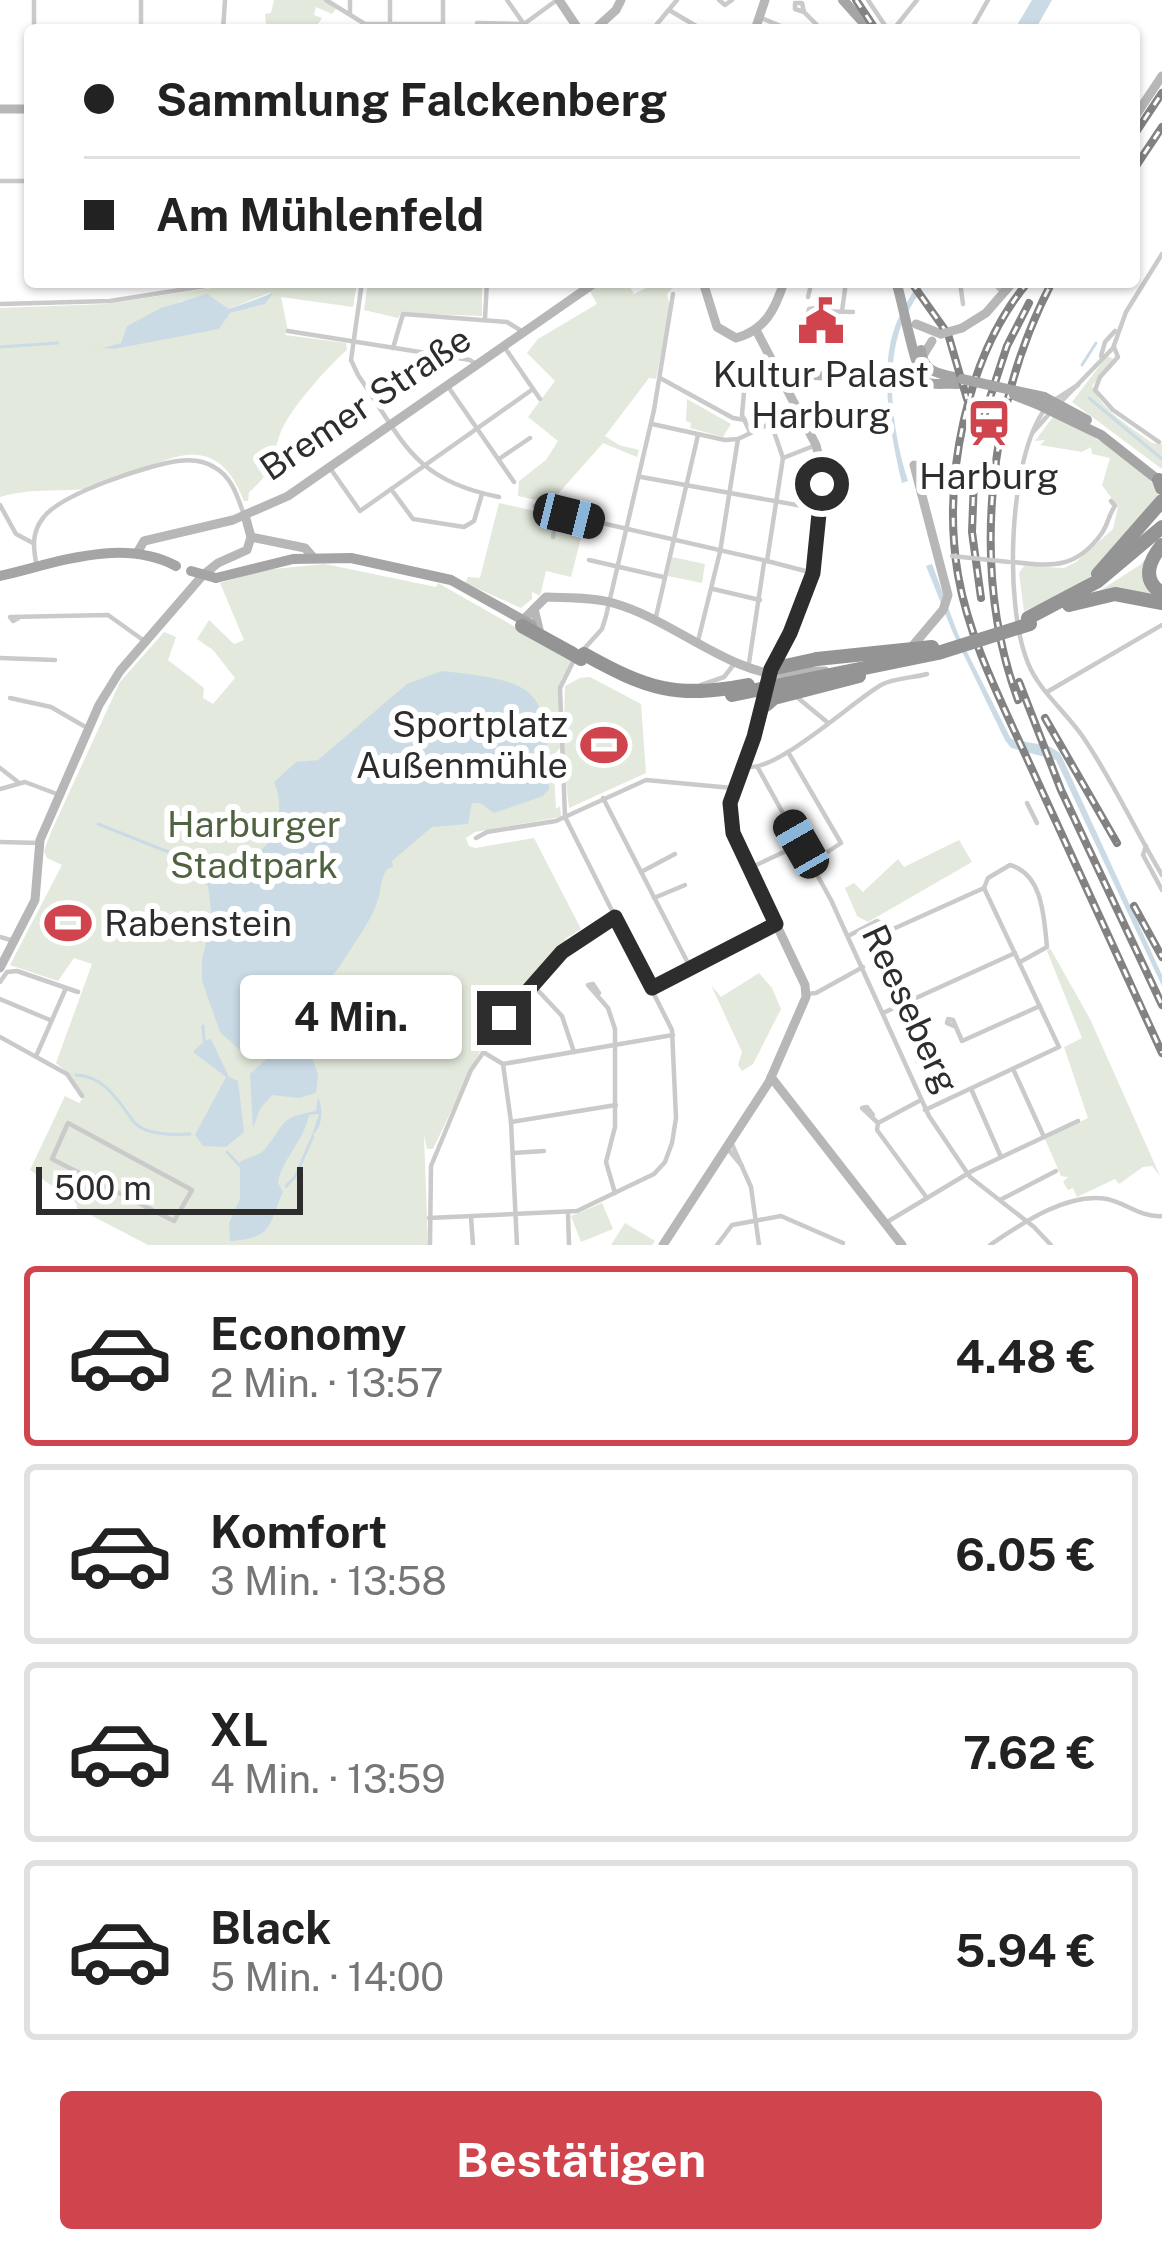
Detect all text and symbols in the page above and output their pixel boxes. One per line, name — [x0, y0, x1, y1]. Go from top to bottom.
text: Sammlung Falckenberg — [156, 73, 667, 126]
text: Am Mühlenfeld — [156, 188, 484, 241]
public building icon: Kultur Palast Harburg — [796, 296, 846, 346]
street label: Bremer Straße — [252, 317, 478, 489]
place label: Kultur Palast Harburg — [713, 353, 929, 436]
station icon: Harburg — [964, 398, 1014, 448]
place label: Harburg — [919, 455, 1059, 497]
route start — [795, 457, 849, 511]
car — [530, 490, 608, 542]
place label: Sportplatz Außenmühle — [356, 703, 568, 786]
sports icon: Sportplatz Außenmühle — [579, 720, 629, 770]
park label: Harburger Stadtpark — [167, 803, 341, 886]
car — [767, 804, 835, 884]
sports icon: Rabenstein — [43, 898, 93, 948]
place label: Rabenstein — [104, 902, 292, 944]
street label: Reeseberg — [854, 918, 968, 1100]
callout: 4 Min. — [240, 976, 462, 1060]
route end — [477, 991, 531, 1045]
text: 4 Min. — [294, 994, 408, 1040]
scale bar — [36, 1161, 303, 1214]
text: 500 m — [54, 1169, 152, 1207]
icon: car — [66, 1302, 174, 1410]
text: Economy — [210, 1307, 406, 1360]
text: 4.48 € — [955, 1330, 1096, 1383]
text: 2 Min. · 13:57 — [210, 1360, 443, 1406]
icon: car — [66, 1500, 174, 1608]
text: Komfort — [210, 1505, 387, 1558]
text: 6.05 € — [955, 1528, 1096, 1581]
text: 3 Min. · 13:58 — [210, 1558, 447, 1604]
icon: car — [66, 1698, 174, 1806]
text: XL — [210, 1703, 268, 1756]
text: 7.62 € — [963, 1726, 1096, 1779]
text: 4 Min. · 13:59 — [210, 1756, 446, 1802]
icon: car — [66, 1896, 174, 2004]
text: Black — [210, 1901, 331, 1954]
text: 5.94 € — [955, 1924, 1096, 1977]
text: 5 Min. · 14:00 — [210, 1954, 444, 2000]
button: Bestätigen — [60, 2091, 1102, 2229]

